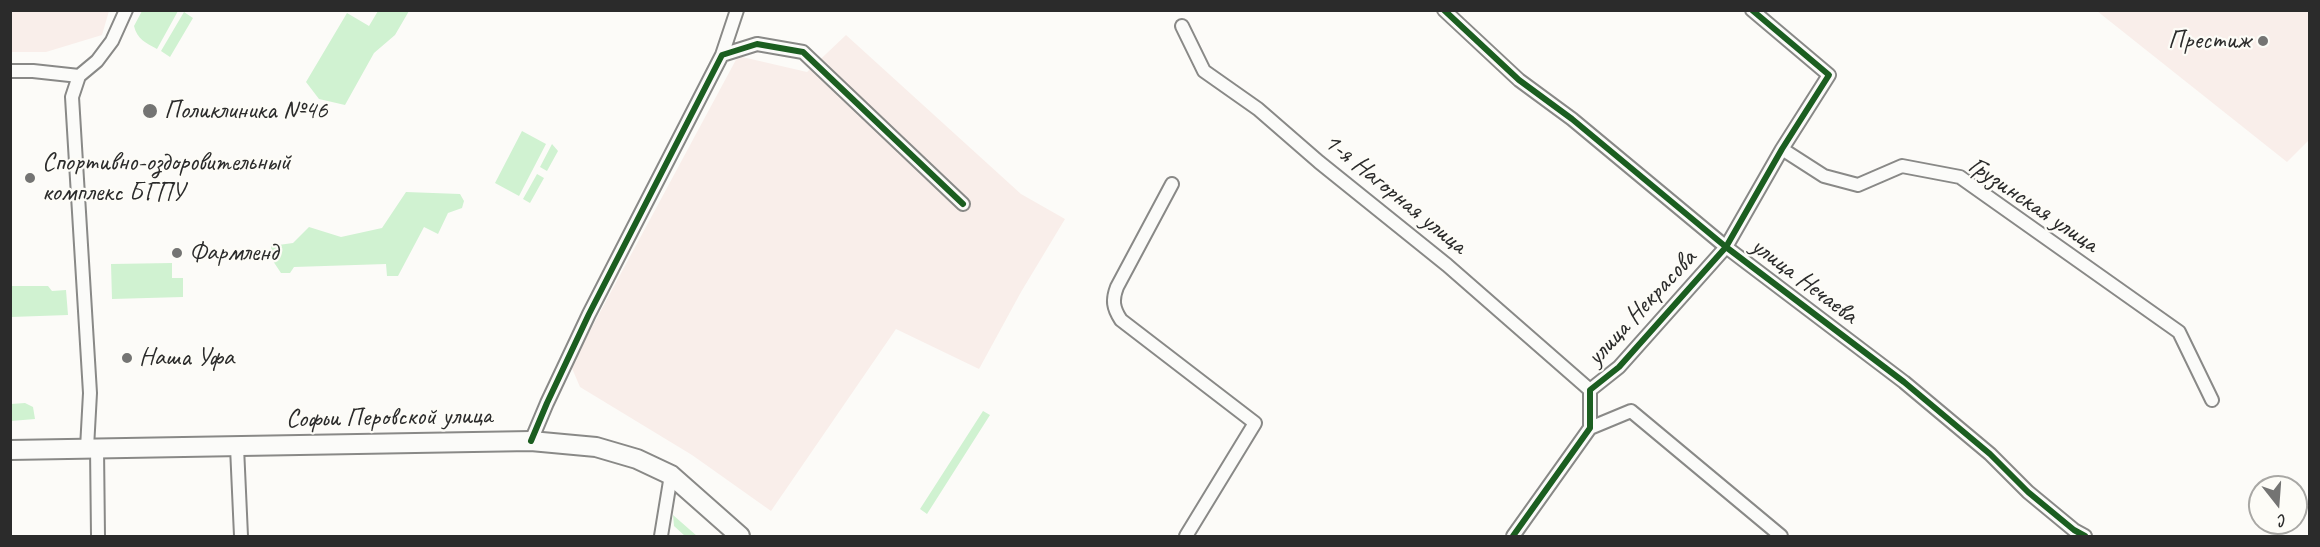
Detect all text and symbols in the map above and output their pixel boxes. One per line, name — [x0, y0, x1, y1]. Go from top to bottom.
place label: Престиж — [2168, 25, 2251, 57]
marker: Престиж — [2256, 34, 2270, 48]
place label: Поликлиника №46 — [164, 95, 328, 127]
marker: Поликлиника №46 — [141, 102, 159, 120]
street label: 1-я Нагорная улица — [1317, 127, 1473, 261]
place label: Спортивно-оздоровительный комплекс БГПУ — [42, 147, 291, 208]
street label: Грузинская улица — [1962, 150, 2104, 260]
marker: Спортивно-оздоровительный комплекс БГПУ — [23, 171, 37, 185]
street label: улица Нечаева — [1744, 231, 1864, 331]
place label: Фармленд — [189, 237, 278, 269]
street label: улица Некрасова — [1580, 244, 1704, 372]
marker: Фармленд — [170, 246, 184, 260]
place label: Наша Уфа — [139, 342, 234, 374]
marker: Наша Уфа — [120, 351, 134, 365]
street label: Софьи Перовской улица — [286, 401, 492, 435]
north arrow — [2248, 475, 2308, 535]
text: С — [2276, 510, 2289, 531]

